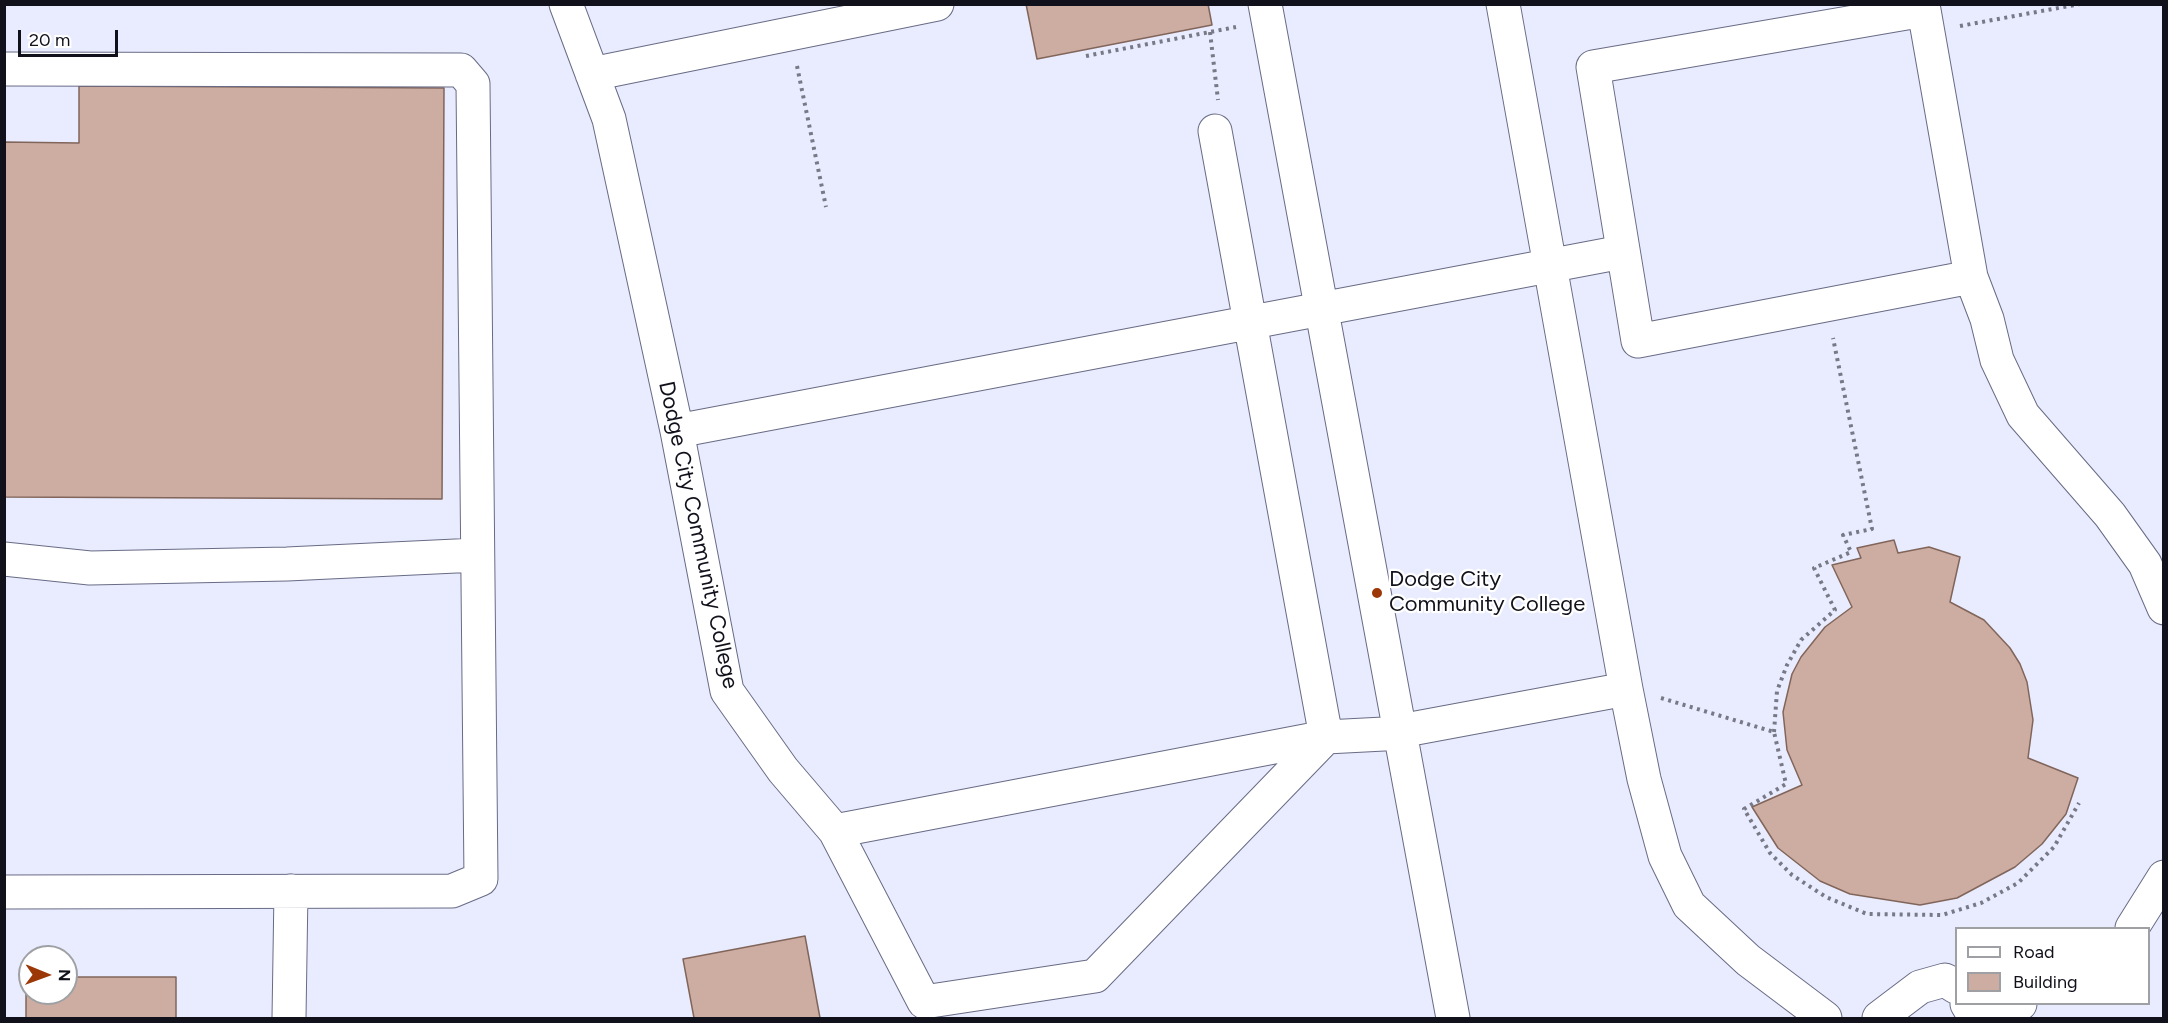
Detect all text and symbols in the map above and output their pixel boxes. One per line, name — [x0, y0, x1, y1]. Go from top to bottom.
scale bar — [21, 18, 122, 56]
text: 20 m — [29, 29, 70, 51]
street label: Dodge City Community College — [652, 379, 744, 691]
place label: Dodge City Community College — [1389, 567, 1585, 618]
marker: Dodge City Community College — [1370, 586, 1384, 600]
legend — [1955, 927, 2150, 1005]
text: Road — [2013, 941, 2054, 963]
north arrow — [18, 945, 78, 1005]
text: N — [55, 969, 74, 982]
text: Building — [2013, 971, 2078, 993]

